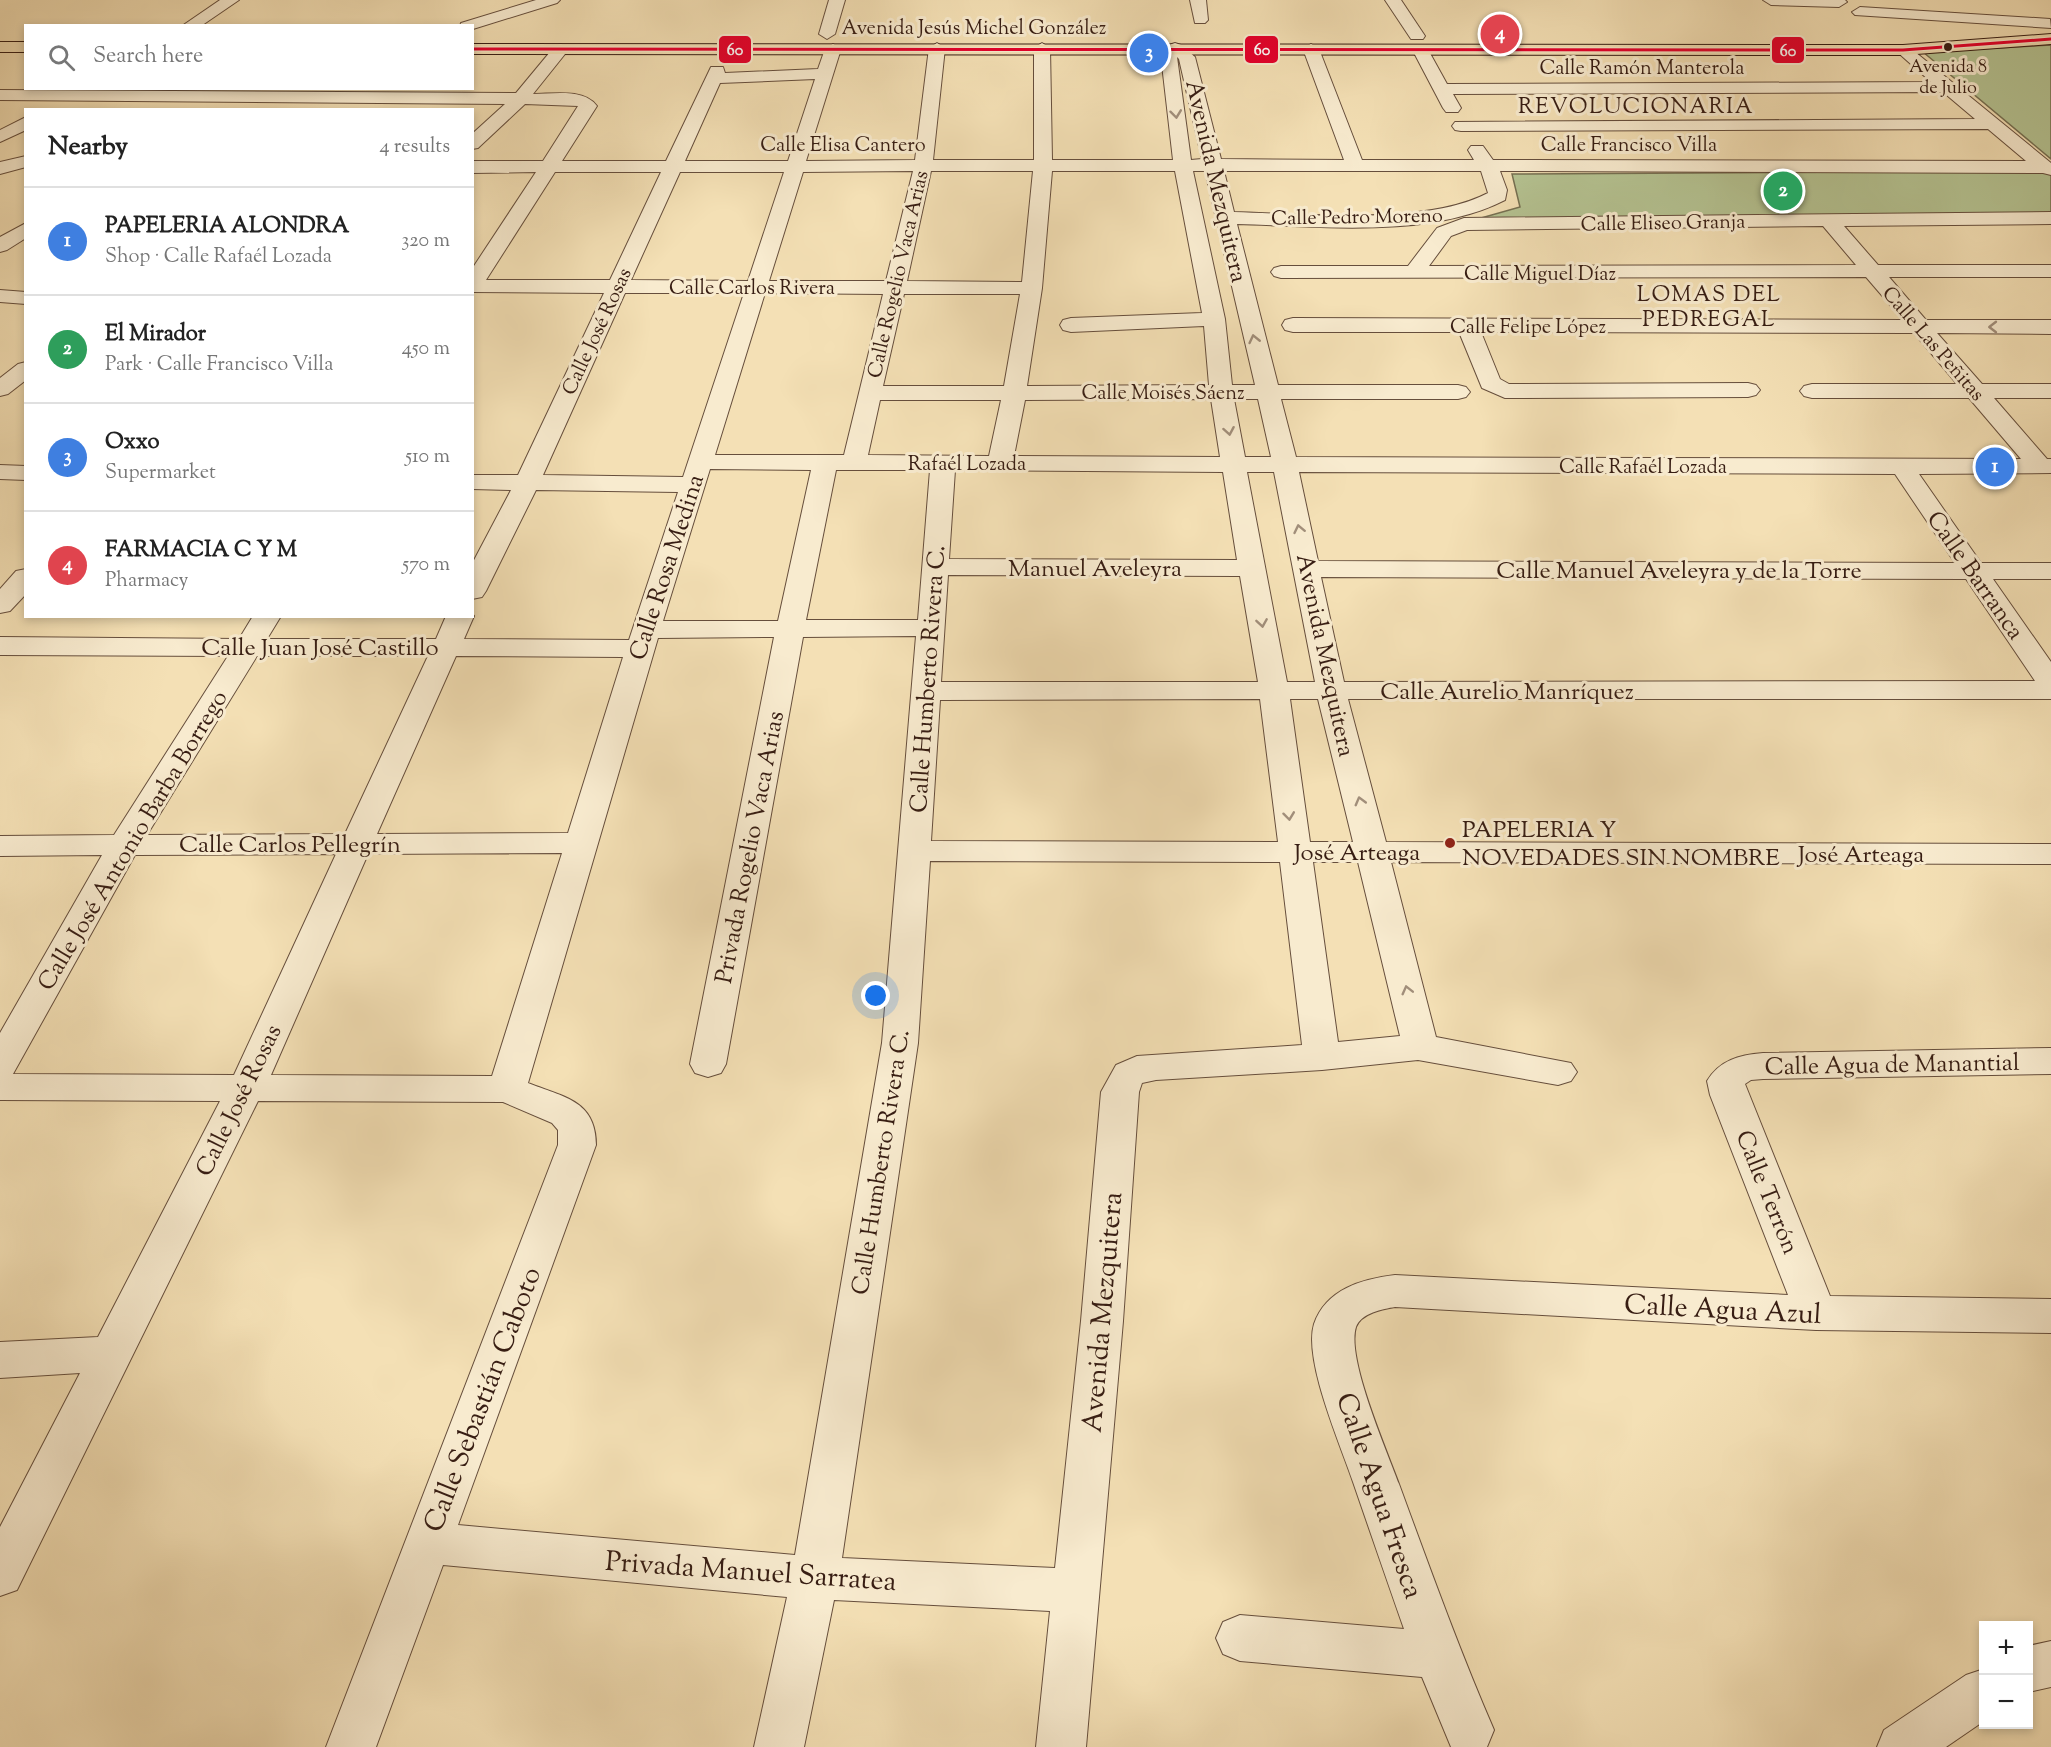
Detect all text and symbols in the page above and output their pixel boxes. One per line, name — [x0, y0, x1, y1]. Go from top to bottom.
pin: 4 — [1480, 12, 1520, 57]
street label: Avenida Jesús Michel González — [842, 15, 1106, 44]
search box — [24, 24, 474, 90]
pin: 3 — [1130, 31, 1168, 76]
line badge: 60 — [718, 35, 752, 64]
line badge: 60 — [1244, 35, 1279, 64]
line badge: 60 — [1771, 36, 1805, 64]
text: 60 — [727, 40, 744, 63]
text: 60 — [1254, 40, 1271, 63]
icon: search — [45, 41, 78, 74]
text: Search here — [93, 41, 203, 73]
text: 60 — [1780, 41, 1797, 64]
marker: Avenida 8 de Julio — [1942, 41, 1954, 53]
street label: Calle Ramón Manterola — [1539, 55, 1745, 84]
place label: Avenida 8 de Julio — [1909, 55, 1987, 102]
street label: Avenida Mezquitera — [1175, 77, 1255, 286]
district label: REVOLUCIONARIA — [1518, 92, 1754, 124]
one-way arrow — [1170, 109, 1182, 119]
text: Nearby — [48, 129, 128, 166]
street label: Calle Elisa Cantero — [760, 132, 926, 161]
street label: Calle Francisco Villa — [1541, 132, 1717, 161]
text: 4 results — [379, 133, 450, 162]
street label: Calle Rogelio Vaca Arias — [861, 168, 937, 381]
pin: 2 — [1764, 168, 1802, 213]
street label: Calle Pedro Moreno — [1271, 203, 1443, 234]
street label: Calle Eliseo Granja — [1580, 209, 1746, 240]
text: PAPELERIA ALONDRA — [105, 211, 349, 243]
text: 1 — [64, 227, 71, 256]
text: 320 m — [401, 227, 450, 256]
text: Shop · Calle Rafaél Lozada — [105, 243, 332, 272]
street label: Calle Miguel Díaz — [1464, 261, 1616, 290]
street label: Calle José Rosas — [556, 264, 641, 400]
street label: Calle Carlos Rivera — [669, 275, 835, 304]
district label: LOMAS DEL PEDREGAL — [1637, 280, 1781, 337]
street label: Calle Las Peñitas — [1874, 281, 1990, 409]
street label: Calle Felipe López — [1450, 314, 1606, 343]
text: El Mirador — [105, 319, 206, 351]
one-way arrow — [1988, 321, 1997, 333]
one-way arrow — [1248, 334, 1261, 344]
text: 2 — [63, 335, 72, 364]
text: 450 m — [402, 335, 450, 364]
text: Park · Calle Francisco Villa — [105, 351, 333, 380]
street label: Calle Moisés Sáenz — [1081, 380, 1245, 409]
one-way arrow — [1222, 425, 1235, 435]
text: Oxxo — [105, 427, 160, 459]
text: 3 — [63, 443, 72, 472]
text: 510 m — [405, 443, 450, 472]
pin: 1 — [1976, 444, 2014, 490]
street label: Rafaél Lozada — [908, 451, 1026, 480]
street label: Calle Rafaél Lozada — [1559, 454, 1727, 483]
text: Supermarket — [105, 459, 216, 488]
street label: Calle Rosa Medina — [622, 470, 714, 665]
street label: Calle Barranca — [1917, 505, 2031, 647]
one-way arrow — [1293, 524, 1306, 534]
text: FARMACIA C Y M — [105, 535, 297, 567]
street label: Calle Humberto Rivera C. — [903, 544, 955, 814]
text: 4 — [62, 551, 73, 580]
text: 570 m — [402, 551, 450, 580]
street label: Avenida Mezquitera — [1286, 551, 1362, 760]
street label: Manuel Aveleyra — [1008, 553, 1182, 587]
street label: Calle Manuel Aveleyra y de la Torre — [1496, 555, 1862, 589]
text: Pharmacy — [105, 567, 188, 596]
one-way arrow — [1256, 618, 1268, 627]
street label: Calle Juan José Castillo — [201, 632, 439, 666]
street label: Calle Aurelio Manríquez — [1380, 676, 1634, 710]
street label: Calle José Antonio Barba Borrego — [30, 684, 237, 998]
street label: Privada Rogelio Vaca Arias — [708, 708, 794, 987]
one-way arrow — [1355, 796, 1367, 807]
one-way arrow — [1283, 811, 1295, 820]
place label: PAPELERIA Y NOVEDADES SIN NOMBRE — [1462, 814, 1780, 876]
street label: Calle Carlos Pellegrín — [179, 829, 401, 863]
marker: PAPELERIA Y NOVEDADES SIN NOMBRE — [1443, 836, 1457, 850]
street label: José Arteaga — [1292, 837, 1420, 871]
street label: José Arteaga — [1796, 839, 1924, 873]
your location — [861, 981, 890, 1010]
one-way arrow — [1402, 985, 1415, 995]
street label: Calle José Rosas — [188, 1019, 291, 1182]
street label: Calle Humberto Rivera C. — [844, 1027, 920, 1297]
street label: Calle Agua de Manantial — [1764, 1047, 2020, 1085]
street label: Calle Terrón — [1726, 1126, 1806, 1260]
street label: Avenida Mezquitera — [1074, 1190, 1134, 1434]
street label: Calle Sebastián Caboto — [415, 1262, 553, 1539]
street label: Calle Agua Azul — [1623, 1286, 1823, 1336]
street label: Calle Agua Fresca — [1324, 1388, 1432, 1604]
street label: Privada Manuel Sarratea — [604, 1543, 898, 1603]
map controls — [1979, 1621, 2033, 1729]
button: + — [1979, 1621, 2033, 1675]
button: − — [1979, 1675, 2033, 1729]

